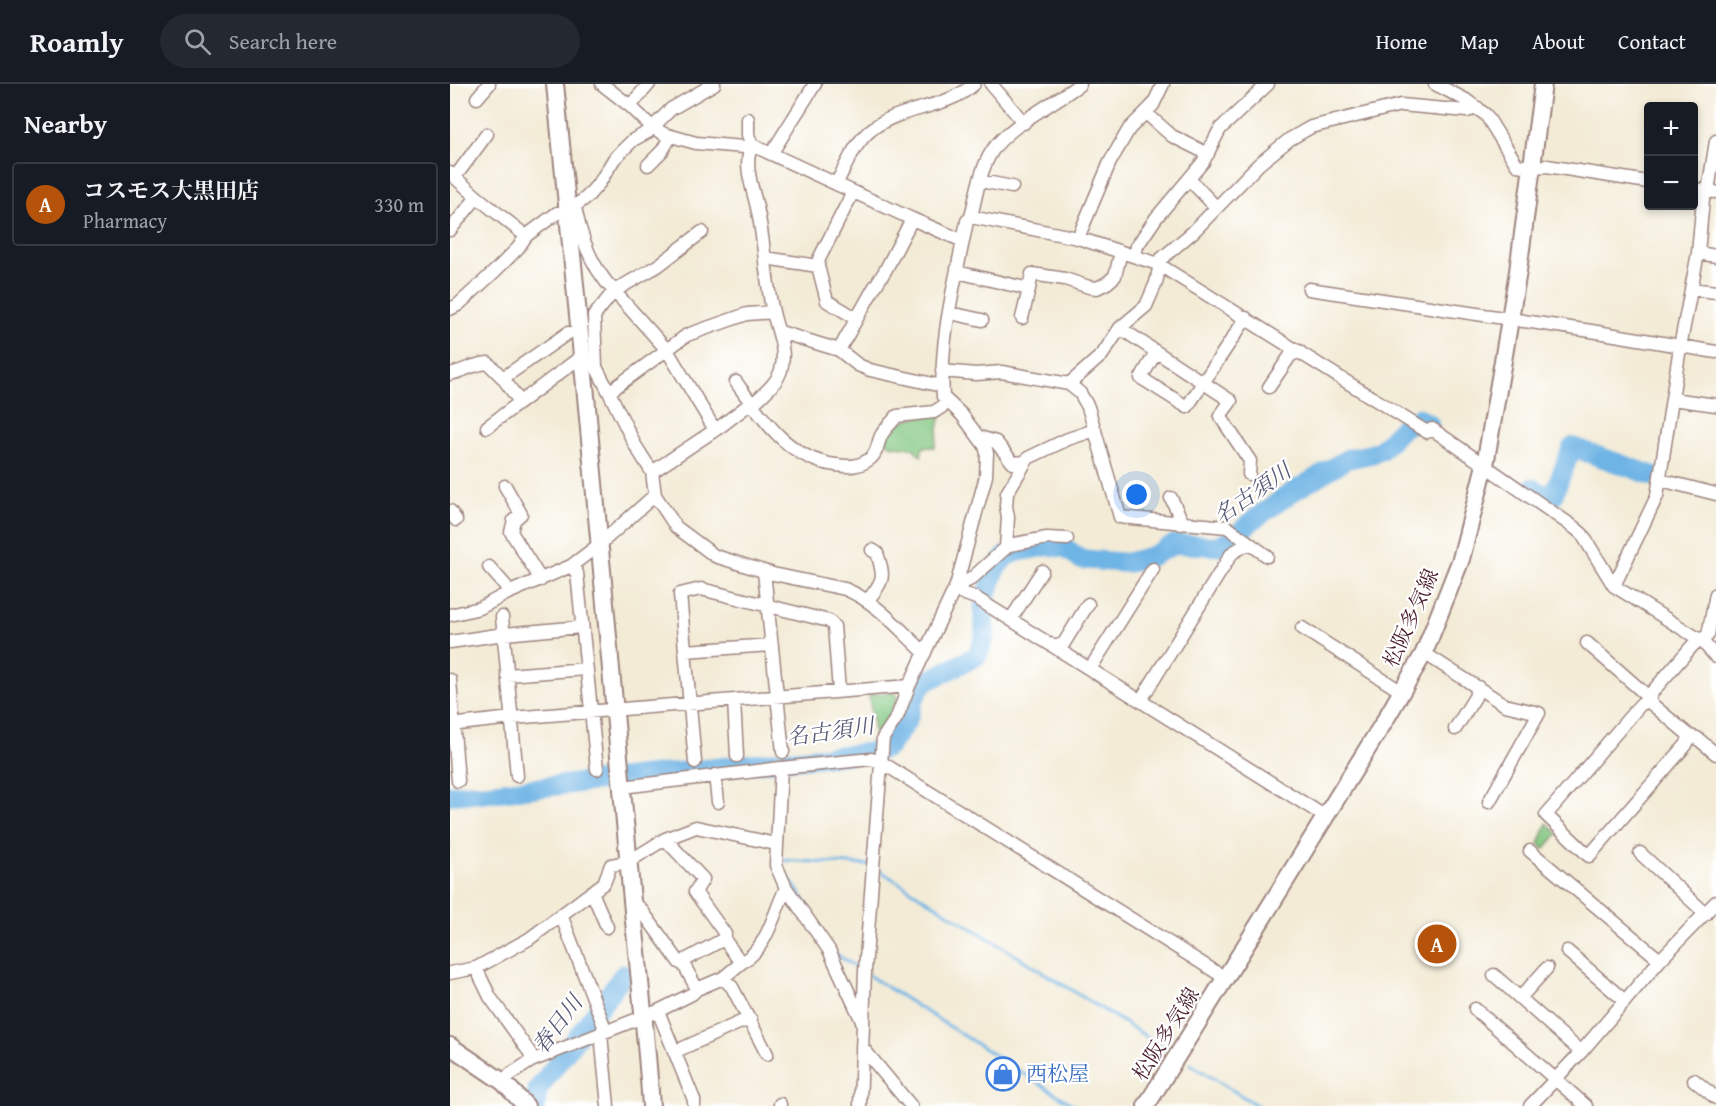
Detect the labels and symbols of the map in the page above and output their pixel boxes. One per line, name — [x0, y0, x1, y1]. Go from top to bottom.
water label: 名古須川 — [1207, 454, 1299, 531]
your location — [1122, 480, 1151, 509]
street label: 松阪多気線 — [1375, 564, 1446, 672]
water label: 名古須川 — [784, 709, 878, 753]
pin: A — [1418, 922, 1456, 966]
street label: 松阪多気線 — [1125, 981, 1207, 1086]
water label: 春日川 — [524, 986, 591, 1060]
shop icon: 西松屋 — [985, 1056, 1021, 1092]
place label: 西松屋 — [1026, 1058, 1089, 1089]

